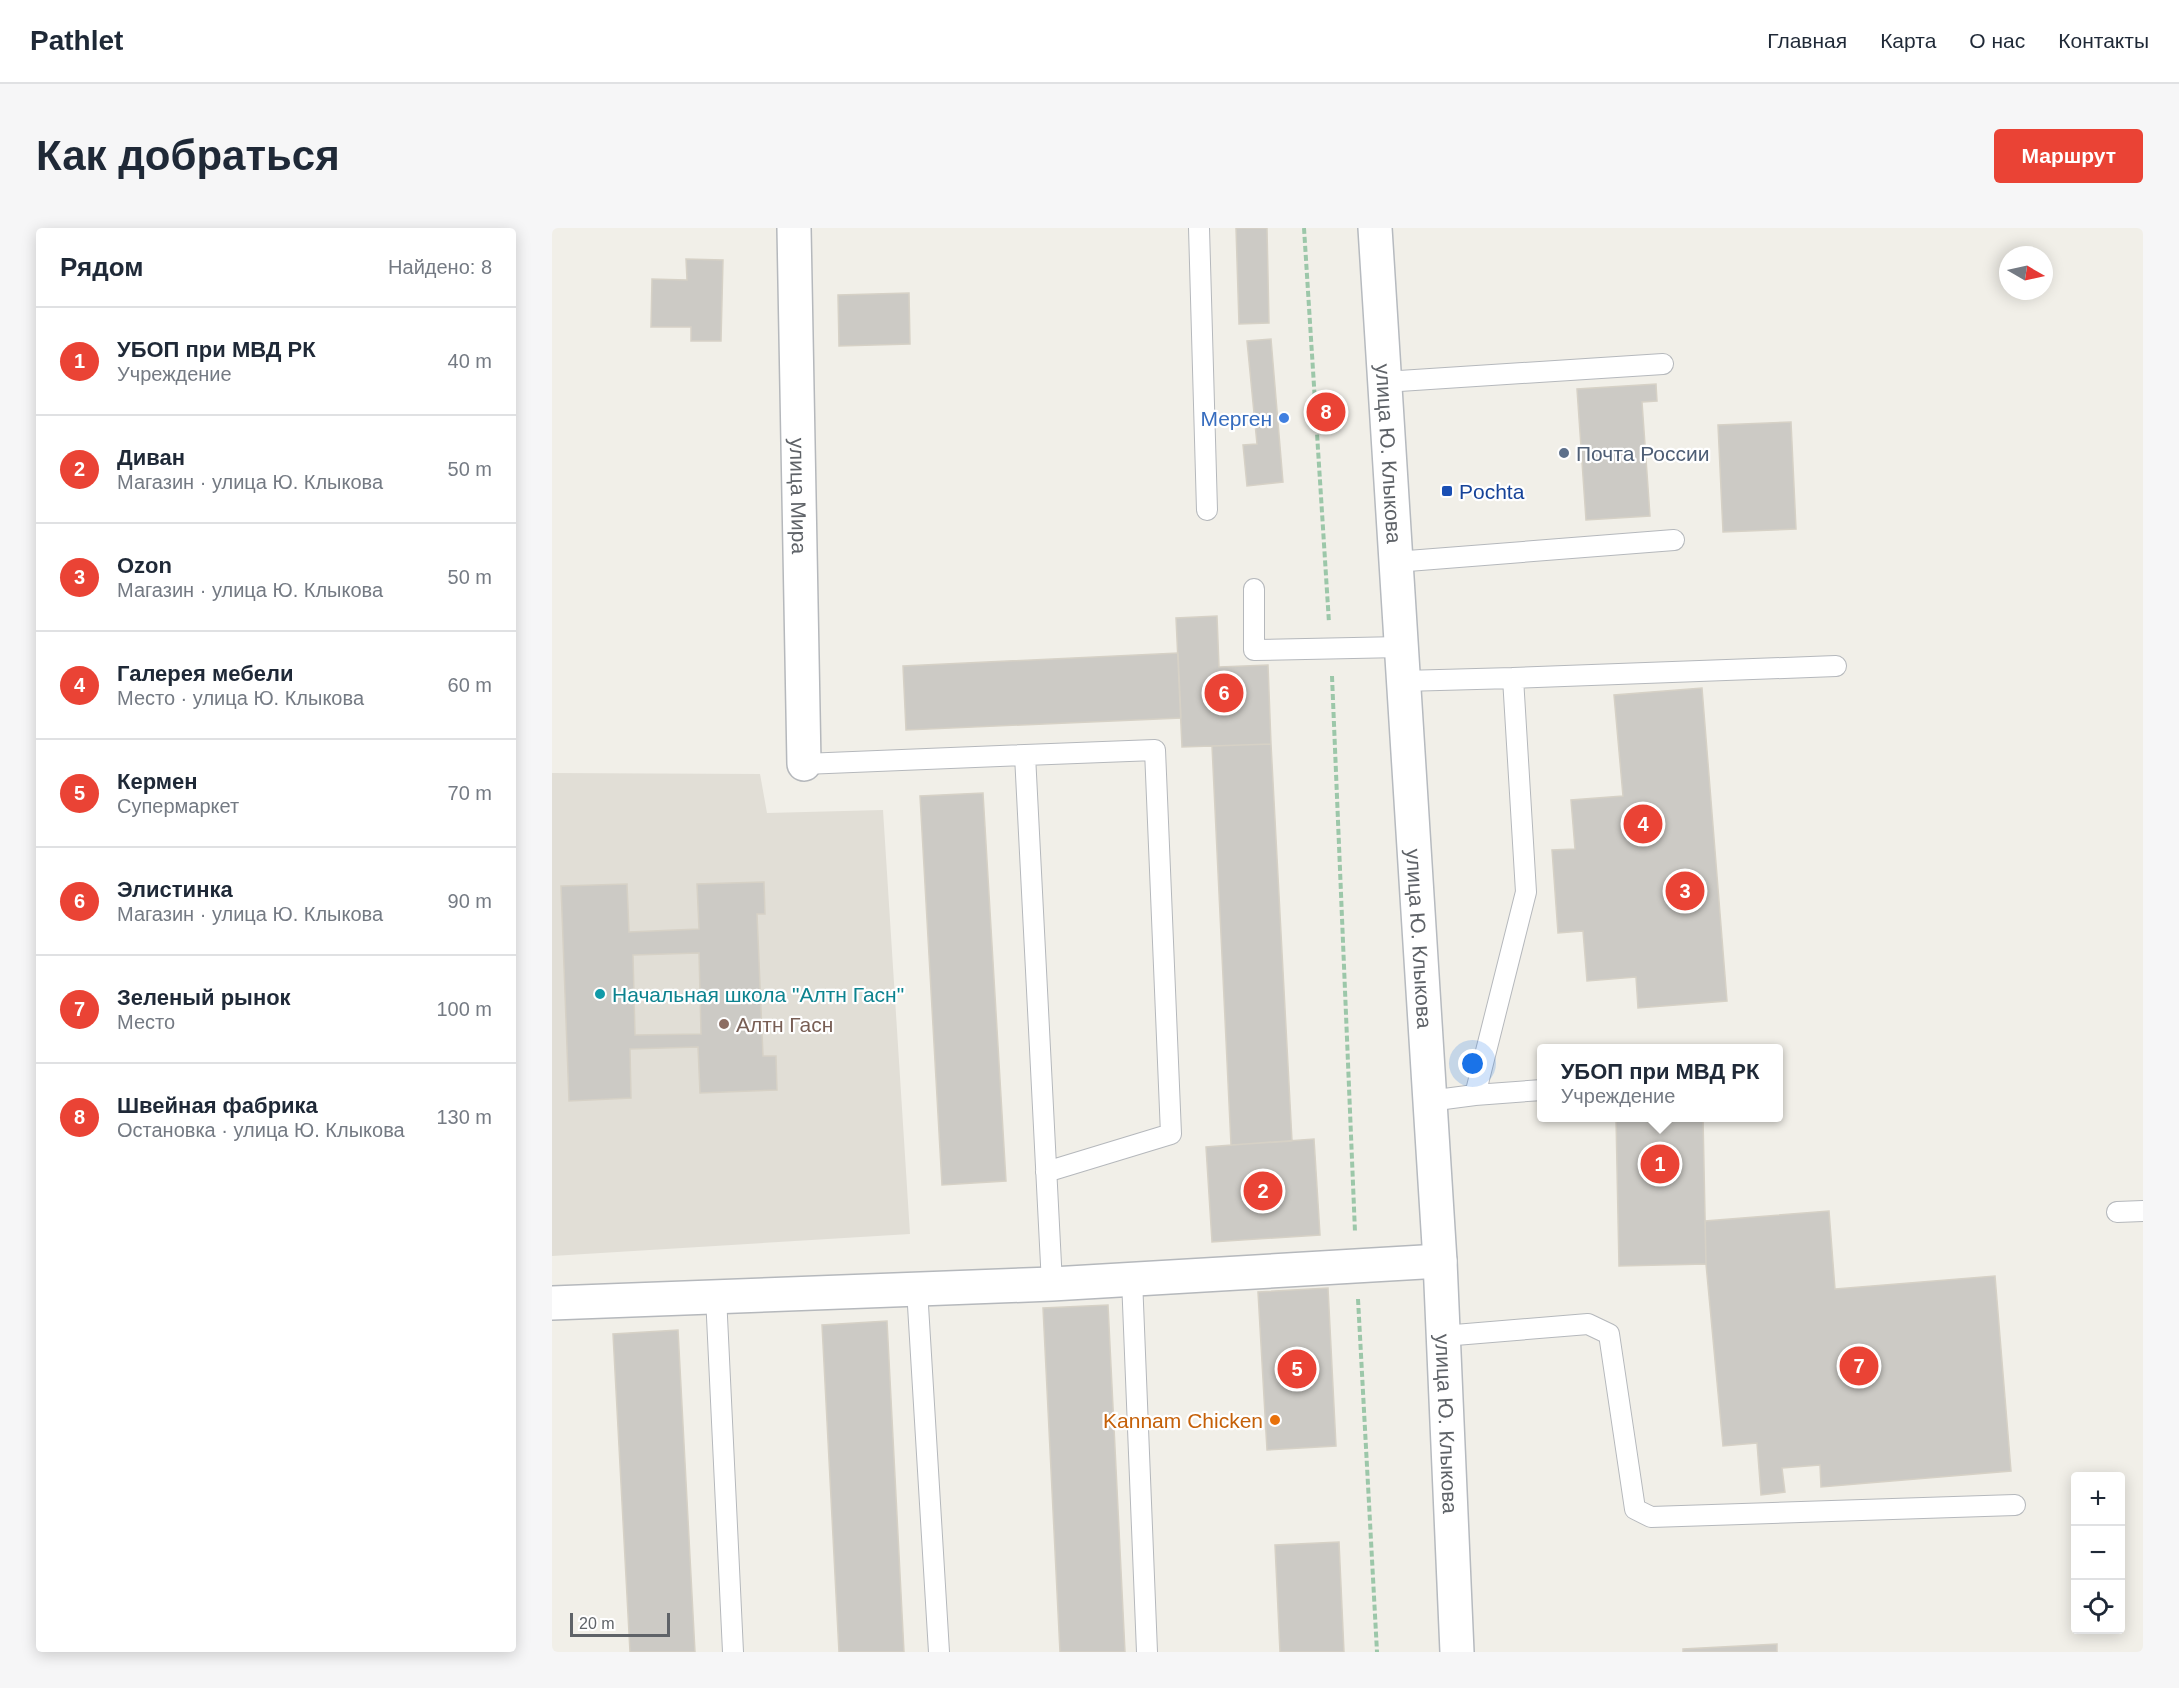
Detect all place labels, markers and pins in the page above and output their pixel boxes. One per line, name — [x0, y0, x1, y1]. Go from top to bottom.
pin: 8 — [1306, 390, 1346, 435]
place label: Мерген — [1200, 407, 1272, 430]
marker: Мерген — [1277, 411, 1291, 425]
place label: Почта России — [1576, 442, 1709, 465]
marker: Почта России — [1557, 446, 1571, 460]
place label: Pochta — [1459, 480, 1525, 503]
marker: Pochta — [1440, 484, 1454, 498]
pin: 6 — [1204, 670, 1244, 716]
pin: 4 — [1624, 802, 1662, 846]
pin: 3 — [1666, 868, 1704, 914]
place label: Начальная школа "Алтн Гасн" — [612, 983, 904, 1006]
marker: Начальная школа "Алтн Гасн" — [593, 987, 607, 1001]
place label: Алтн Гасн — [736, 1013, 833, 1036]
marker: Алтн Гасн — [717, 1017, 731, 1031]
pin: 1 — [1640, 1142, 1680, 1186]
pin: 2 — [1244, 1168, 1282, 1214]
pin: 7 — [1840, 1344, 1878, 1388]
pin: 5 — [1278, 1346, 1316, 1392]
place label: Kannam Chicken — [1103, 1409, 1263, 1432]
marker: Kannam Chicken — [1268, 1413, 1282, 1427]

